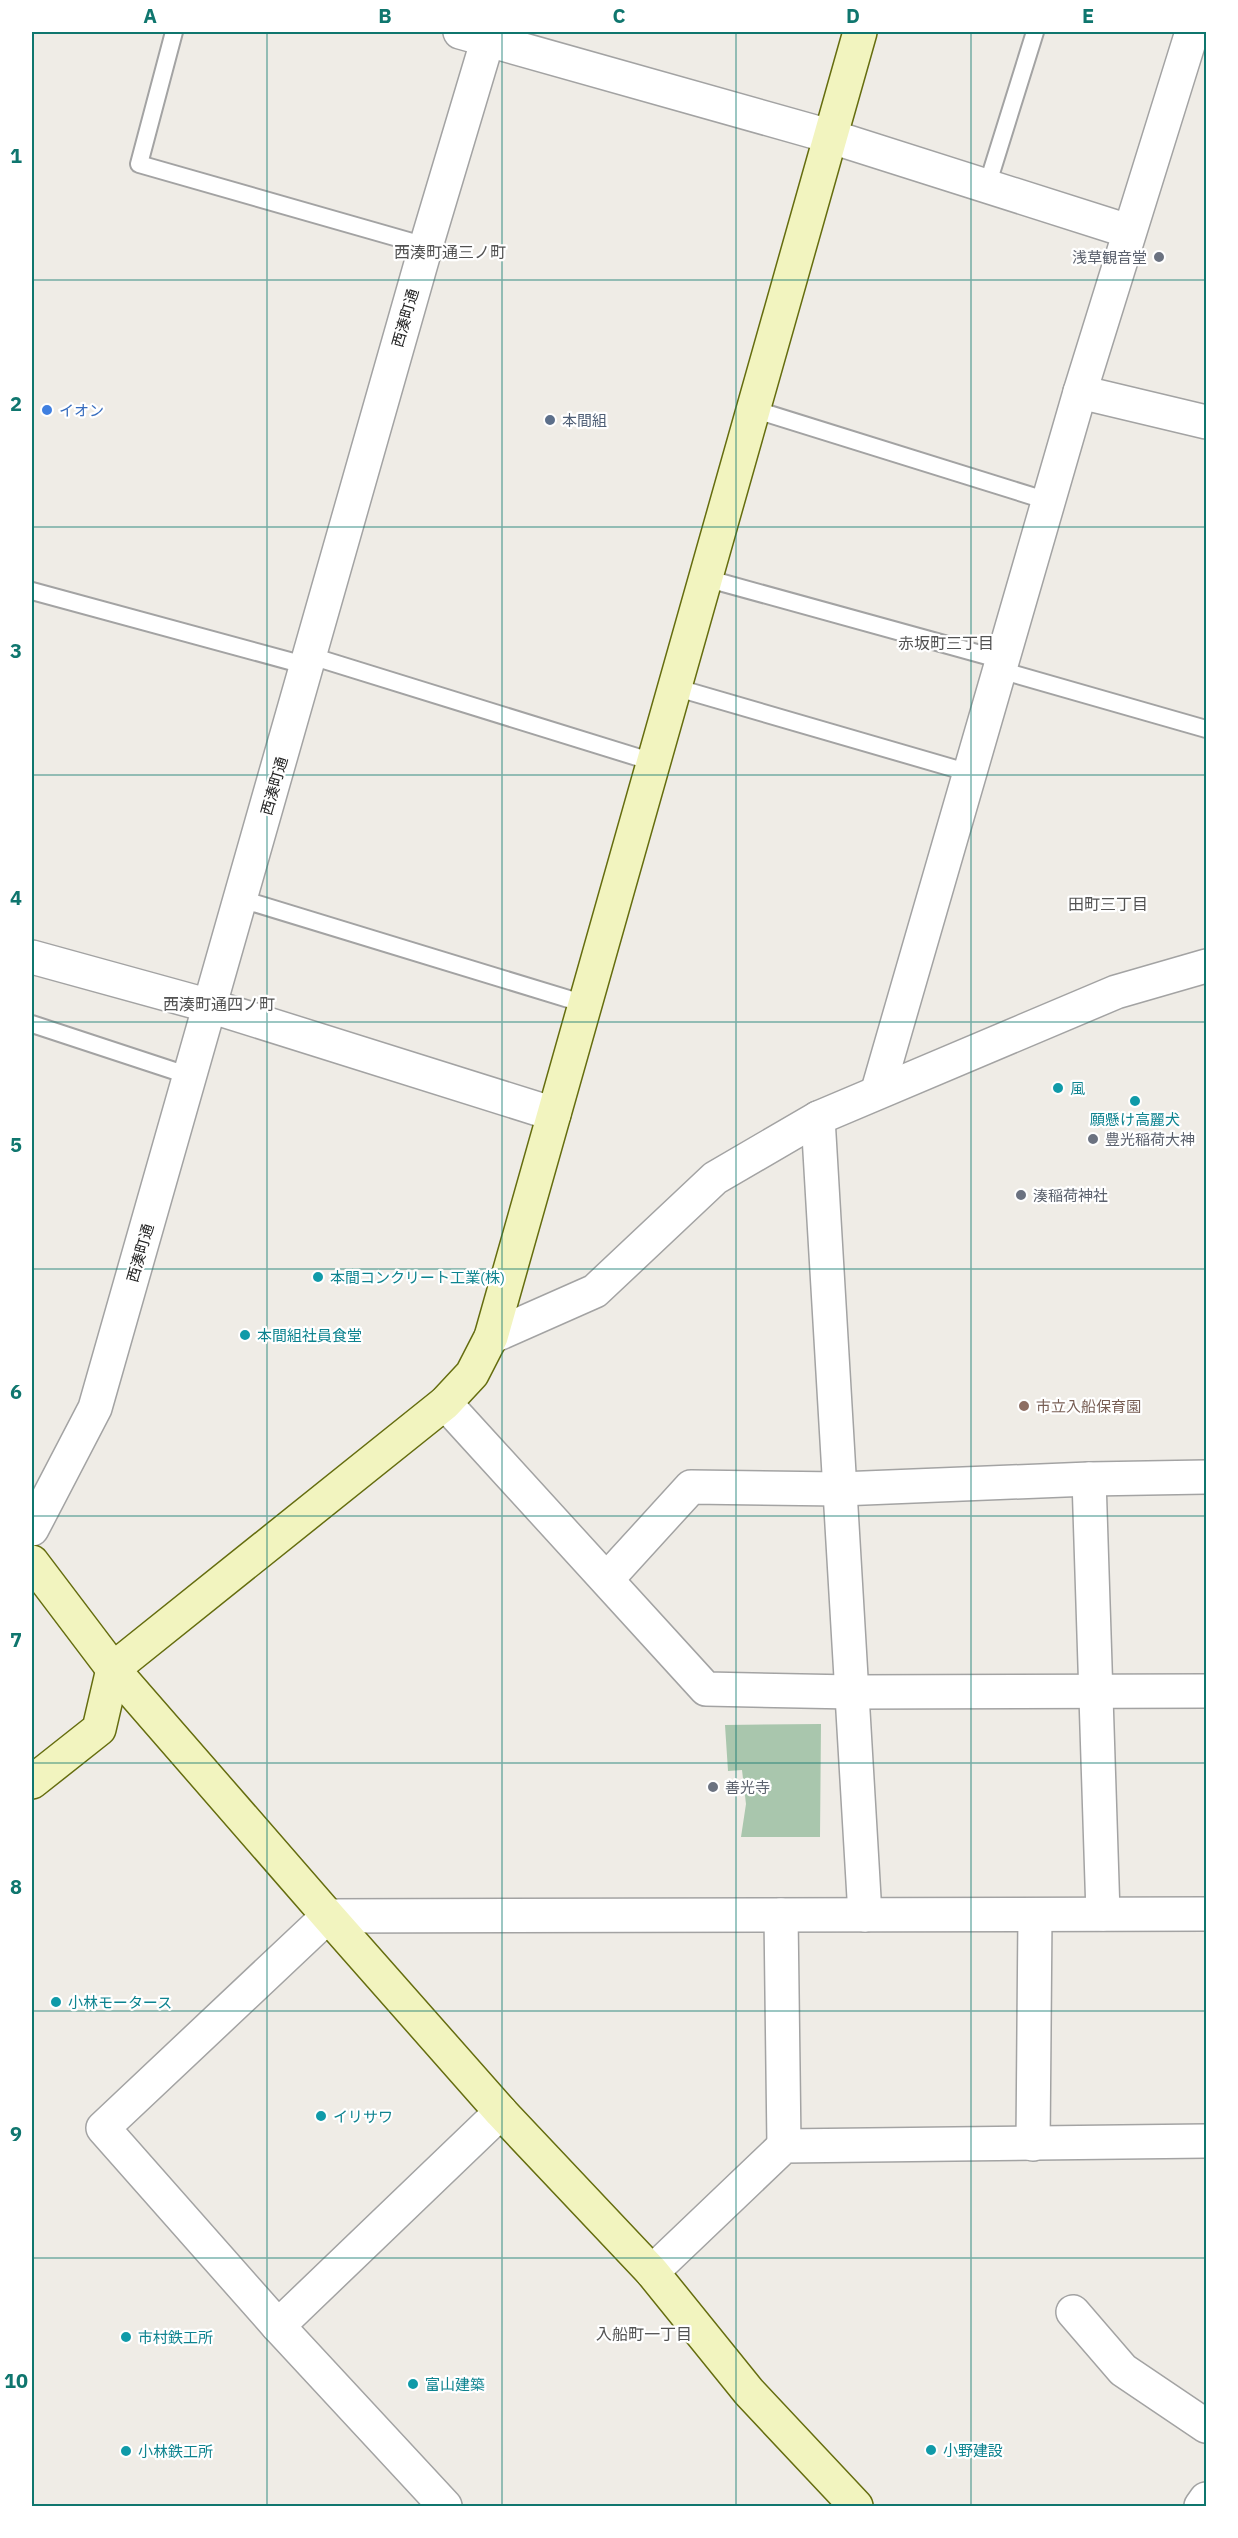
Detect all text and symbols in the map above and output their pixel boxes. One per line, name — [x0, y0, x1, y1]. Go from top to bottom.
text: A — [143, 2, 157, 29]
text: B — [378, 2, 392, 29]
text: C — [612, 2, 626, 29]
text: D — [846, 2, 860, 29]
text: E — [1082, 2, 1094, 29]
text: 1 — [10, 142, 22, 169]
district label: 西湊町通三ノ町 — [394, 242, 506, 262]
place label: 浅草観音堂 — [1072, 248, 1147, 267]
marker: 浅草観音堂 — [1152, 250, 1166, 264]
street label: 西湊町通 — [388, 287, 422, 349]
text: 2 — [10, 390, 22, 417]
place label: イオン — [59, 401, 104, 420]
marker: イオン — [40, 403, 54, 417]
place label: 本間組 — [562, 411, 607, 430]
marker: 本間組 — [543, 413, 557, 427]
district label: 赤坂町三丁目 — [898, 633, 994, 653]
text: 3 — [10, 637, 22, 664]
street label: 西湊町通 — [257, 755, 291, 817]
text: 4 — [10, 884, 22, 911]
district label: 田町三丁目 — [1068, 894, 1148, 914]
district label: 西湊町通四ノ町 — [163, 994, 275, 1014]
place label: 風 — [1070, 1079, 1085, 1098]
marker: 風 — [1051, 1081, 1065, 1095]
marker: 願懸け高麗犬 — [1128, 1094, 1142, 1108]
place label: 願懸け高麗犬 — [1090, 1110, 1180, 1129]
place label: 豊光稲荷大神 — [1105, 1130, 1195, 1149]
text: 5 — [10, 1131, 22, 1158]
marker: 豊光稲荷大神 — [1086, 1132, 1100, 1146]
place label: 湊稲荷神社 — [1033, 1186, 1108, 1205]
marker: 湊稲荷神社 — [1014, 1188, 1028, 1202]
street label: 西湊町通 — [123, 1222, 157, 1284]
place label: 本間コンクリート工業(株) — [330, 1268, 505, 1287]
marker: 本間コンクリート工業(株) — [311, 1270, 325, 1284]
place label: 本間組社員食堂 — [257, 1326, 362, 1345]
marker: 本間組社員食堂 — [238, 1328, 252, 1342]
text: 6 — [10, 1378, 22, 1405]
place label: 市立入船保育園 — [1036, 1397, 1141, 1416]
marker: 市立入船保育園 — [1017, 1399, 1031, 1413]
text: 7 — [10, 1626, 22, 1653]
place label: 善光寺 — [725, 1778, 770, 1797]
marker: 善光寺 — [706, 1780, 720, 1794]
text: 8 — [10, 1873, 22, 1900]
place label: 小林モータース — [68, 1993, 172, 2012]
marker: 小林モータース — [49, 1995, 63, 2009]
place label: イリサワ — [333, 2107, 393, 2126]
marker: イリサワ — [314, 2109, 328, 2123]
text: 9 — [10, 2120, 22, 2147]
district label: 入船町一丁目 — [596, 2324, 692, 2344]
place label: 市村鉄工所 — [138, 2328, 213, 2347]
marker: 市村鉄工所 — [119, 2330, 133, 2344]
text: 10 — [4, 2367, 28, 2394]
place label: 富山建築 — [425, 2375, 485, 2394]
marker: 富山建築 — [406, 2377, 420, 2391]
place label: 小野建設 — [943, 2441, 1003, 2460]
place label: 小林鉄工所 — [138, 2442, 213, 2461]
marker: 小野建設 — [924, 2443, 938, 2457]
marker: 小林鉄工所 — [119, 2444, 133, 2458]

